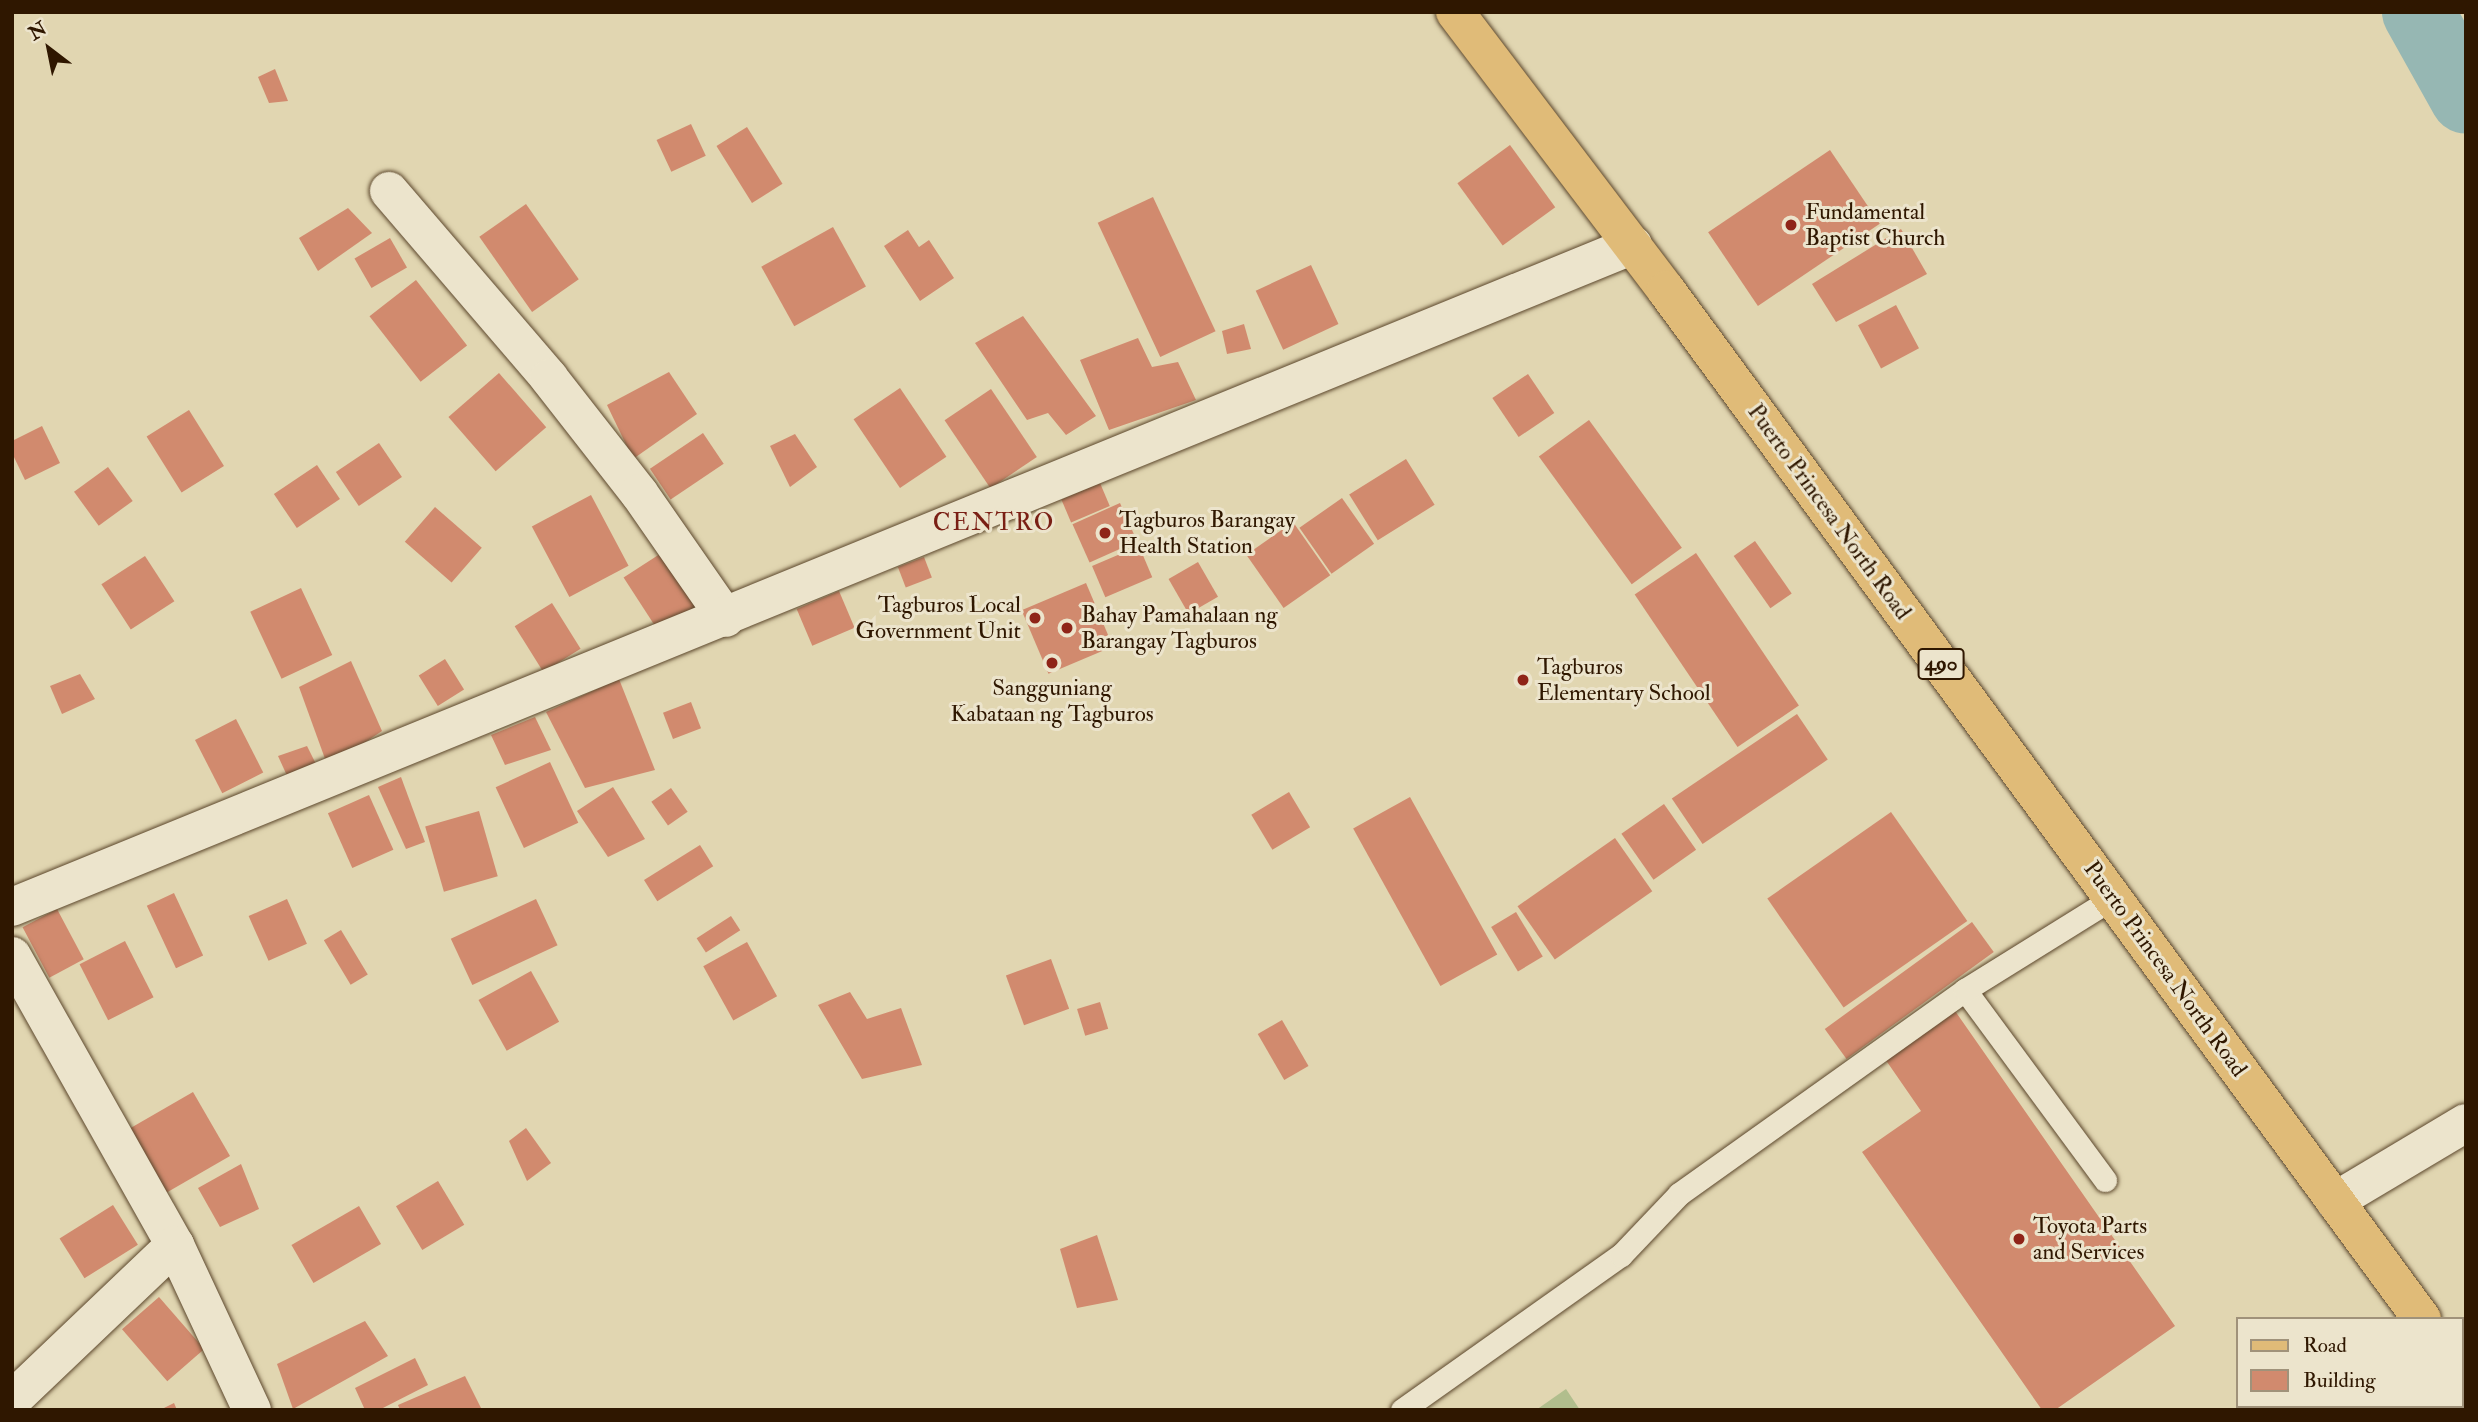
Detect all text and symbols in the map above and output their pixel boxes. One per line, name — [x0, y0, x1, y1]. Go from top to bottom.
north arrow — [14, 14, 84, 84]
text: N — [24, 17, 51, 46]
place label: Fundamental Baptist Church — [1805, 198, 1945, 252]
marker: Fundamental Baptist Church — [1783, 217, 1799, 233]
street label: Puerto Princesa North Road — [1741, 399, 1917, 625]
place label: Tagburos Barangay Health Station — [1119, 506, 1295, 560]
district label: CENTRO — [933, 509, 1055, 537]
marker: Tagburos Barangay Health Station — [1097, 525, 1113, 541]
place label: Tagburos Local Government Unit — [856, 591, 1021, 645]
place label: Bahay Pamahalaan ng Barangay Tagburos — [1081, 601, 1278, 655]
marker: Tagburos Local Government Unit — [1027, 610, 1043, 626]
marker: Bahay Pamahalaan ng Barangay Tagburos — [1059, 620, 1075, 636]
road number: 490 — [1916, 646, 1966, 682]
place label: Tagburos Elementary School — [1537, 653, 1711, 707]
marker: Sangguniang Kabataan ng Tagburos — [1044, 655, 1060, 671]
marker: Tagburos Elementary School — [1515, 672, 1531, 688]
place label: Sangguniang Kabataan ng Tagburos — [950, 674, 1154, 728]
street label: Puerto Princesa North Road — [2077, 856, 2253, 1082]
place label: Toyota Parts and Services — [2033, 1212, 2147, 1266]
marker: Toyota Parts and Services — [2011, 1231, 2027, 1247]
legend — [2236, 1317, 2464, 1408]
text: Road — [2303, 1332, 2347, 1359]
text: Building — [2303, 1367, 2376, 1394]

